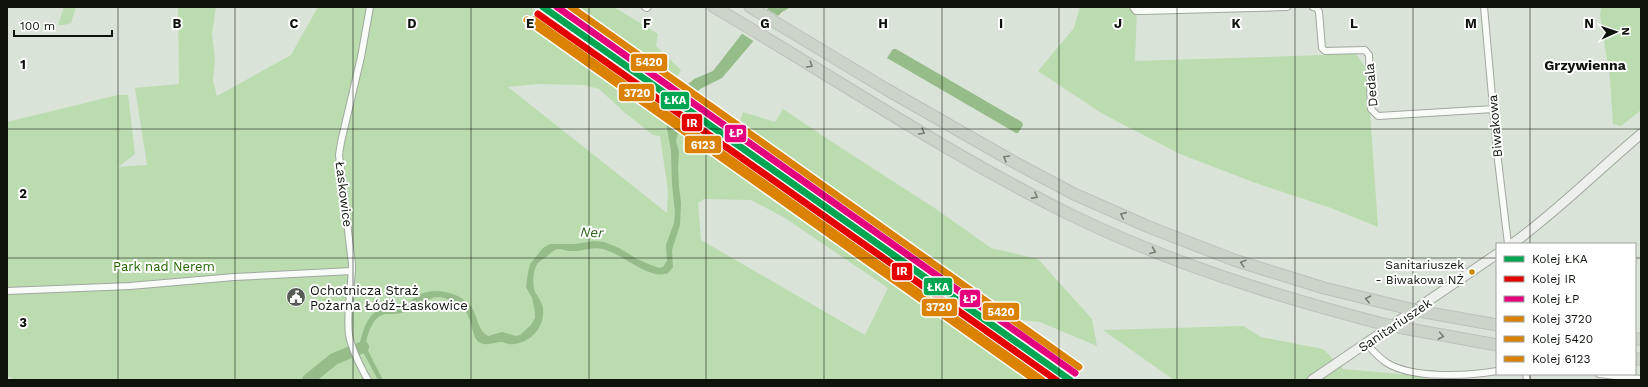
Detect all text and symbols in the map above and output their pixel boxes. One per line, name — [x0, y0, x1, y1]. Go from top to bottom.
scale bar — [14, 12, 112, 38]
north arrow — [1596, 12, 1636, 52]
text: B — [173, 16, 182, 31]
text: C — [290, 16, 299, 31]
text: D — [407, 16, 417, 31]
text: E — [526, 16, 534, 31]
text: F — [643, 16, 651, 31]
text: G — [760, 16, 770, 31]
text: H — [878, 16, 888, 31]
text: I — [999, 16, 1003, 31]
text: J — [1114, 16, 1122, 31]
text: K — [1231, 16, 1241, 31]
text: L — [1350, 16, 1358, 31]
text: M — [1465, 16, 1477, 31]
text: N — [1584, 16, 1594, 31]
text: 100 m — [20, 19, 55, 33]
text: N — [1619, 27, 1632, 36]
line badge: 5420 — [630, 53, 668, 72]
text: 5420 — [635, 56, 663, 69]
text: 1 — [20, 57, 26, 72]
district label: Grzywienna — [1544, 57, 1627, 73]
one-way arrow — [806, 61, 813, 68]
street label: Dedala — [1362, 62, 1380, 107]
line badge: 3720 — [618, 83, 655, 102]
text: 3720 — [624, 87, 650, 100]
line badge: ŁKA — [660, 91, 690, 110]
street label: Biwakowa — [1485, 93, 1505, 158]
text: ŁKA — [664, 94, 687, 107]
line badge: IR — [681, 113, 703, 132]
text: IR — [686, 117, 698, 130]
line badge: ŁP — [724, 124, 747, 143]
text: ŁP — [729, 127, 743, 140]
one-way arrow — [918, 128, 925, 135]
line badge: 6123 — [684, 135, 722, 154]
text: 6123 — [691, 139, 716, 152]
one-way arrow — [1003, 155, 1010, 162]
street label: Łaskowice — [333, 160, 355, 228]
text: 2 — [19, 186, 27, 201]
one-way arrow — [1031, 191, 1038, 199]
one-way arrow — [1119, 212, 1127, 220]
water label: Ner — [580, 223, 605, 241]
legend — [1496, 243, 1636, 375]
one-way arrow — [1149, 246, 1156, 254]
text: Kolej ŁKA — [1532, 252, 1588, 266]
place label: Sanitariuszek - Biwakowa NŻ — [1376, 258, 1464, 287]
park label: Park nad Nerem — [113, 259, 215, 274]
one-way arrow — [1240, 259, 1247, 268]
line badge: IR — [891, 262, 913, 281]
text: IR — [896, 265, 908, 278]
marker: Sanitariuszek - Biwakowa NŻ — [1467, 267, 1477, 277]
text: Kolej IR — [1532, 272, 1576, 286]
line badge: ŁKA — [923, 277, 953, 296]
text: ŁKA — [927, 281, 950, 294]
place label: Ochotnicza Straż Pożarna Łódź-Łaskowice — [310, 283, 468, 313]
public building icon: Ochotnicza Straż Pożarna Łódź-Łaskowice — [285, 286, 307, 308]
line badge: ŁP — [959, 289, 981, 308]
text: Kolej ŁP — [1532, 292, 1579, 306]
text: ŁP — [963, 293, 977, 306]
street label: Sanitariuszek — [1355, 295, 1435, 355]
one-way arrow — [1365, 296, 1371, 304]
line badge: 3720 — [921, 298, 958, 317]
text: 3720 — [926, 301, 952, 314]
line badge: 5420 — [982, 302, 1020, 321]
text: 5420 — [987, 306, 1015, 319]
text: Kolej 3720 — [1532, 312, 1592, 326]
text: 3 — [19, 315, 27, 330]
one-way arrow — [1438, 331, 1444, 339]
text: Kolej 5420 — [1532, 332, 1593, 346]
text: Kolej 6123 — [1532, 352, 1590, 366]

